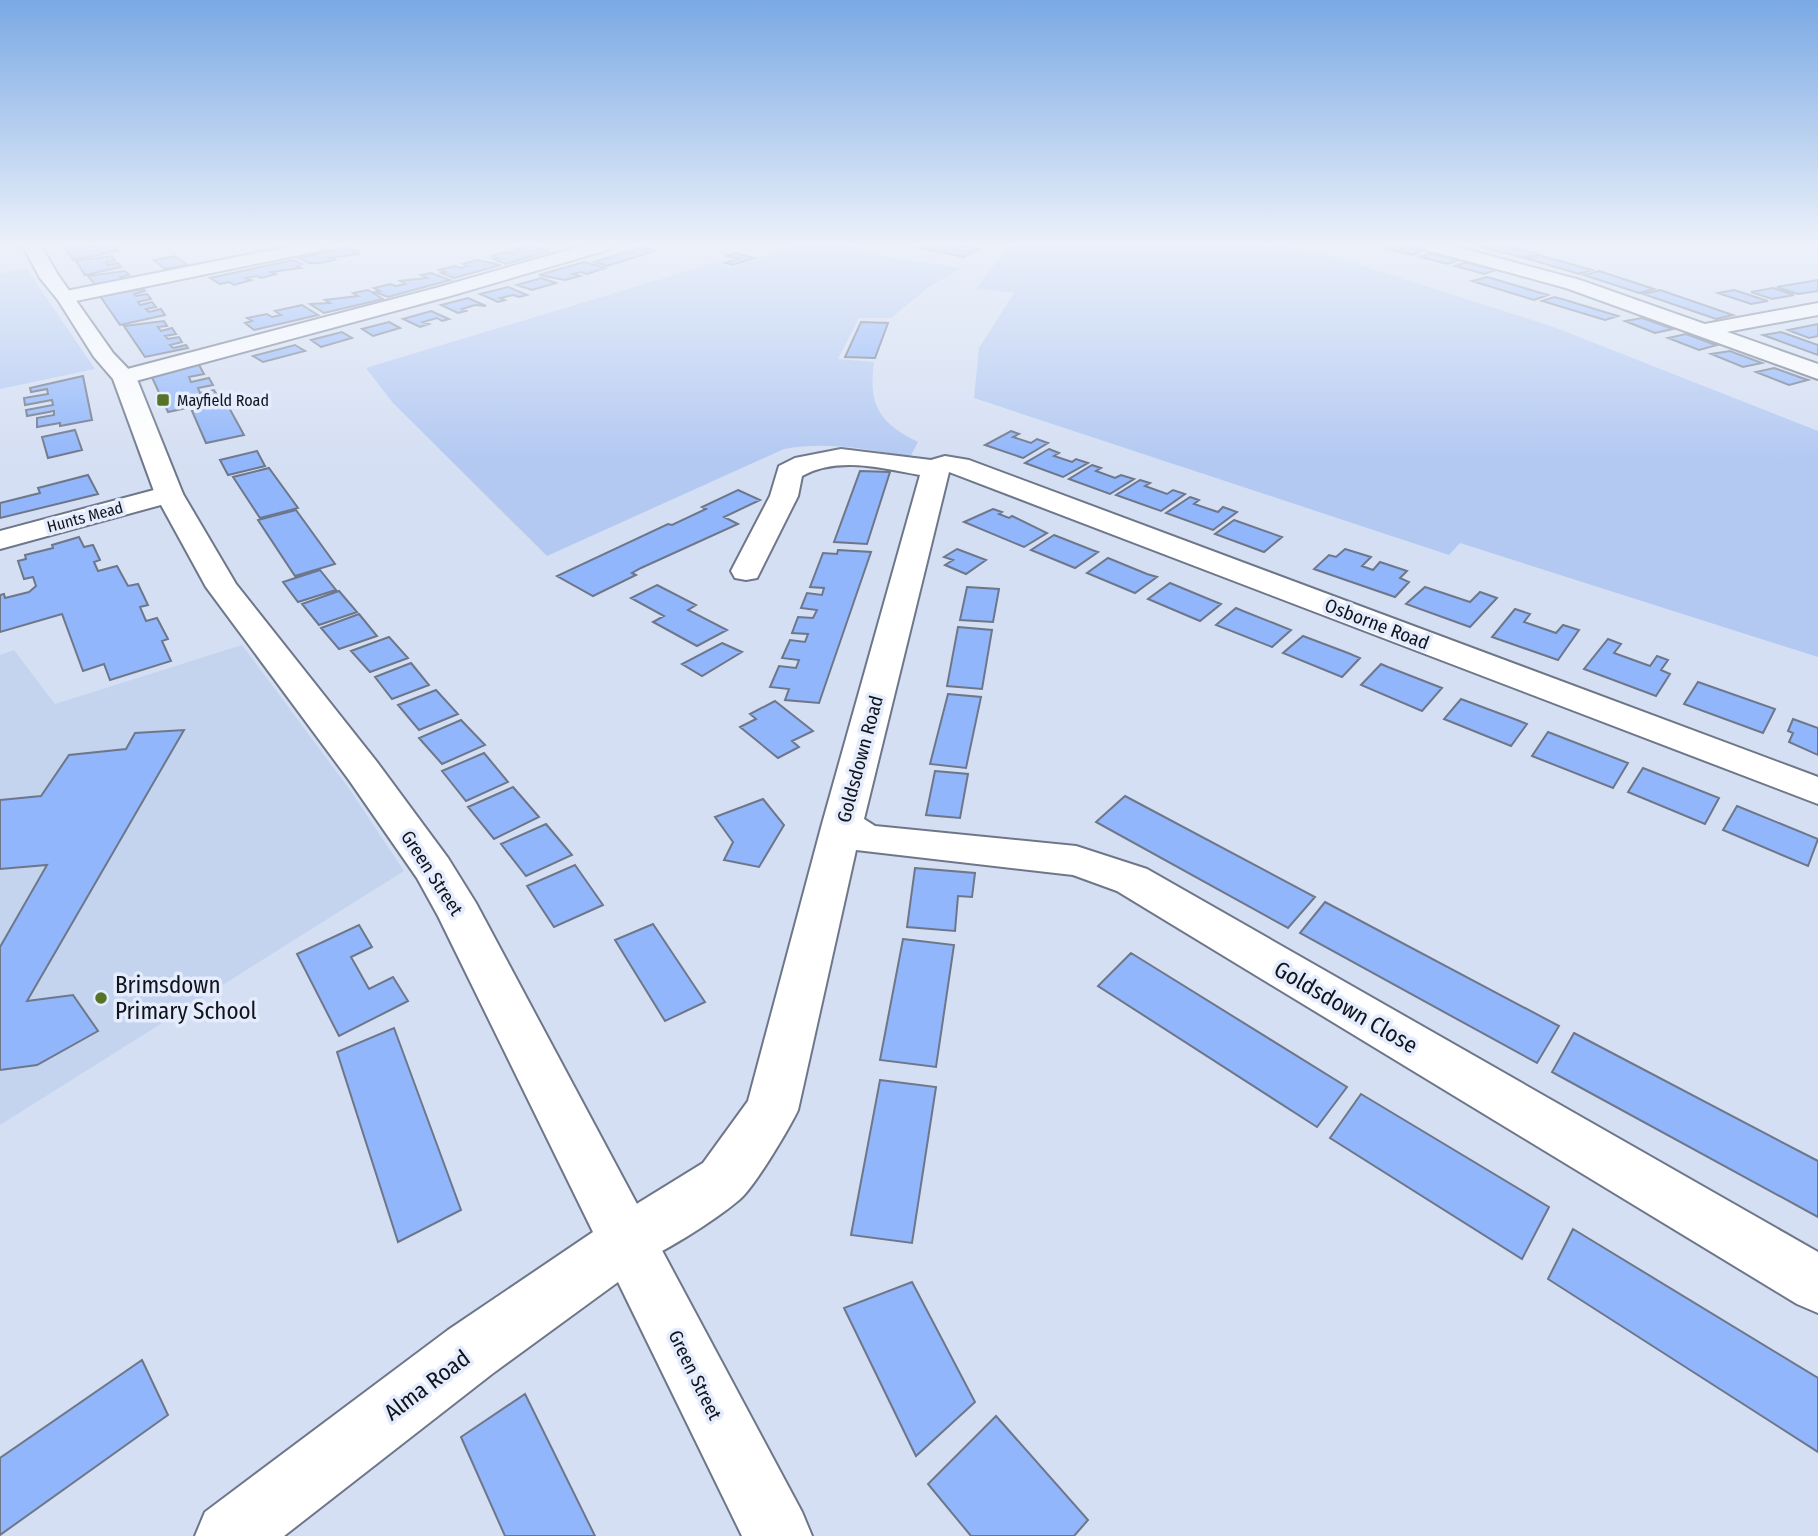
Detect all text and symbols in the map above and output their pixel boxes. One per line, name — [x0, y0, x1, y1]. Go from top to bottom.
place label: Mayfield Road — [177, 391, 269, 410]
marker: Mayfield Road — [155, 392, 171, 408]
street label: Hunts Mead — [45, 498, 125, 536]
street label: Osborne Road — [1322, 594, 1432, 654]
street label: Goldsdown Road — [832, 693, 888, 825]
street label: Green Street — [396, 826, 468, 921]
street label: Goldsdown Close — [1269, 955, 1423, 1059]
place label: Brimsdown Primary School — [115, 971, 257, 1025]
marker: Brimsdown Primary School — [93, 990, 109, 1006]
street label: Green Street — [663, 1326, 727, 1424]
street label: Alma Road — [379, 1344, 475, 1426]

